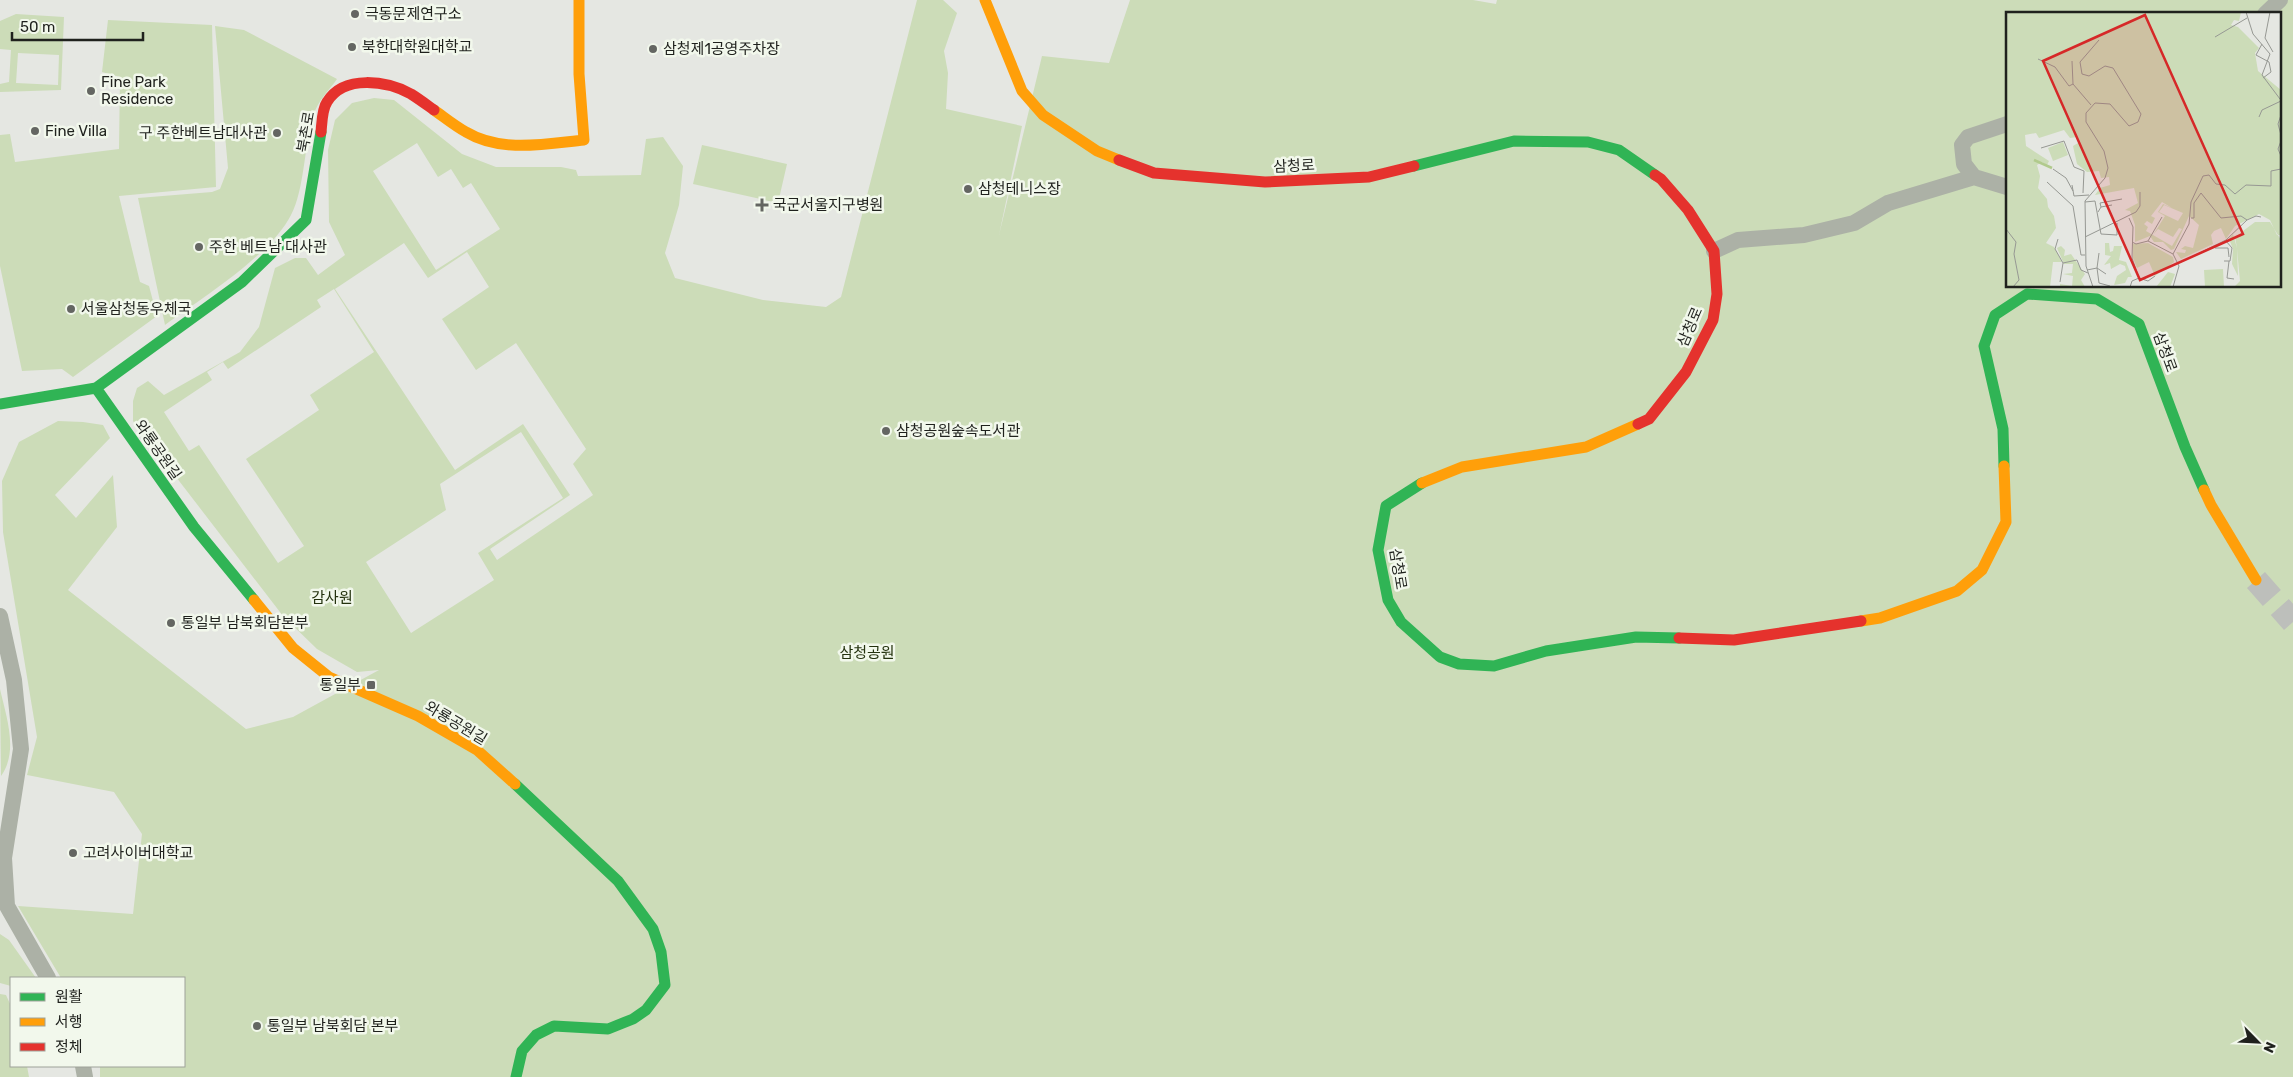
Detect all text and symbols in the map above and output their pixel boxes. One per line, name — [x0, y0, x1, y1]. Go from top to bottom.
place label: 극동문제연구소 — [365, 5, 462, 23]
marker: 극동문제연구소 — [349, 8, 361, 20]
scale bar — [12, 10, 144, 42]
inset map — [2006, 12, 2280, 288]
text: 50 m — [20, 18, 55, 36]
place label: 북한대학원대학교 — [362, 38, 472, 56]
place label: 삼청제1공영주차장 — [663, 40, 780, 58]
marker: 북한대학원대학교 — [346, 41, 358, 53]
marker: 삼청제1공영주차장 — [647, 43, 659, 55]
place label: Fine Park Residence — [101, 73, 174, 108]
marker: Fine Park Residence — [85, 85, 97, 97]
street label: 북촌로 — [294, 110, 318, 154]
place label: Fine Villa — [45, 122, 107, 140]
place label: 구 주한베트남대사관 — [139, 124, 267, 142]
marker: Fine Villa — [29, 125, 41, 137]
marker: 구 주한베트남대사관 — [271, 127, 283, 139]
street label: 삼청로 — [1273, 156, 1315, 176]
place label: 삼청테니스장 — [978, 180, 1061, 198]
marker: 삼청테니스장 — [962, 183, 974, 195]
place label: 국군서울지구병원 — [773, 196, 883, 214]
marker: 국군서울지구병원 — [755, 198, 769, 212]
place label: 주한 베트남 대사관 — [209, 238, 327, 256]
marker: 주한 베트남 대사관 — [193, 241, 205, 253]
place label: 서울삼청동우체국 — [81, 300, 191, 318]
marker: 서울삼청동우체국 — [65, 303, 77, 315]
street label: 삼청로 — [1674, 304, 1706, 350]
street label: 삼청로 — [2149, 329, 2181, 375]
street label: 와룡공원길 — [131, 417, 185, 483]
place label: 삼청공원숲속도서관 — [896, 422, 1020, 440]
marker: 삼청공원숲속도서관 — [880, 425, 892, 437]
street label: 삼청로 — [1386, 547, 1410, 591]
park label: 감사원 — [311, 589, 353, 607]
place label: 통일부 남북회담본부 — [181, 614, 309, 632]
marker: 통일부 남북회담본부 — [165, 617, 177, 629]
park label: 삼청공원 — [839, 644, 895, 662]
place label: 통일부 — [320, 676, 361, 694]
marker: 통일부 — [365, 679, 377, 691]
street label: 와룡공원길 — [422, 698, 490, 748]
place label: 고려사이버대학교 — [83, 844, 193, 862]
marker: 고려사이버대학교 — [67, 847, 79, 859]
legend — [10, 977, 185, 1067]
text: 원활 — [55, 988, 83, 1006]
text: 서행 — [55, 1013, 83, 1031]
place label: 통일부 남북회담 본부 — [267, 1017, 399, 1035]
north arrow — [2233, 1017, 2283, 1067]
marker: 통일부 남북회담 본부 — [251, 1020, 263, 1032]
text: 정체 — [55, 1038, 83, 1056]
text: N — [2260, 1039, 2279, 1055]

